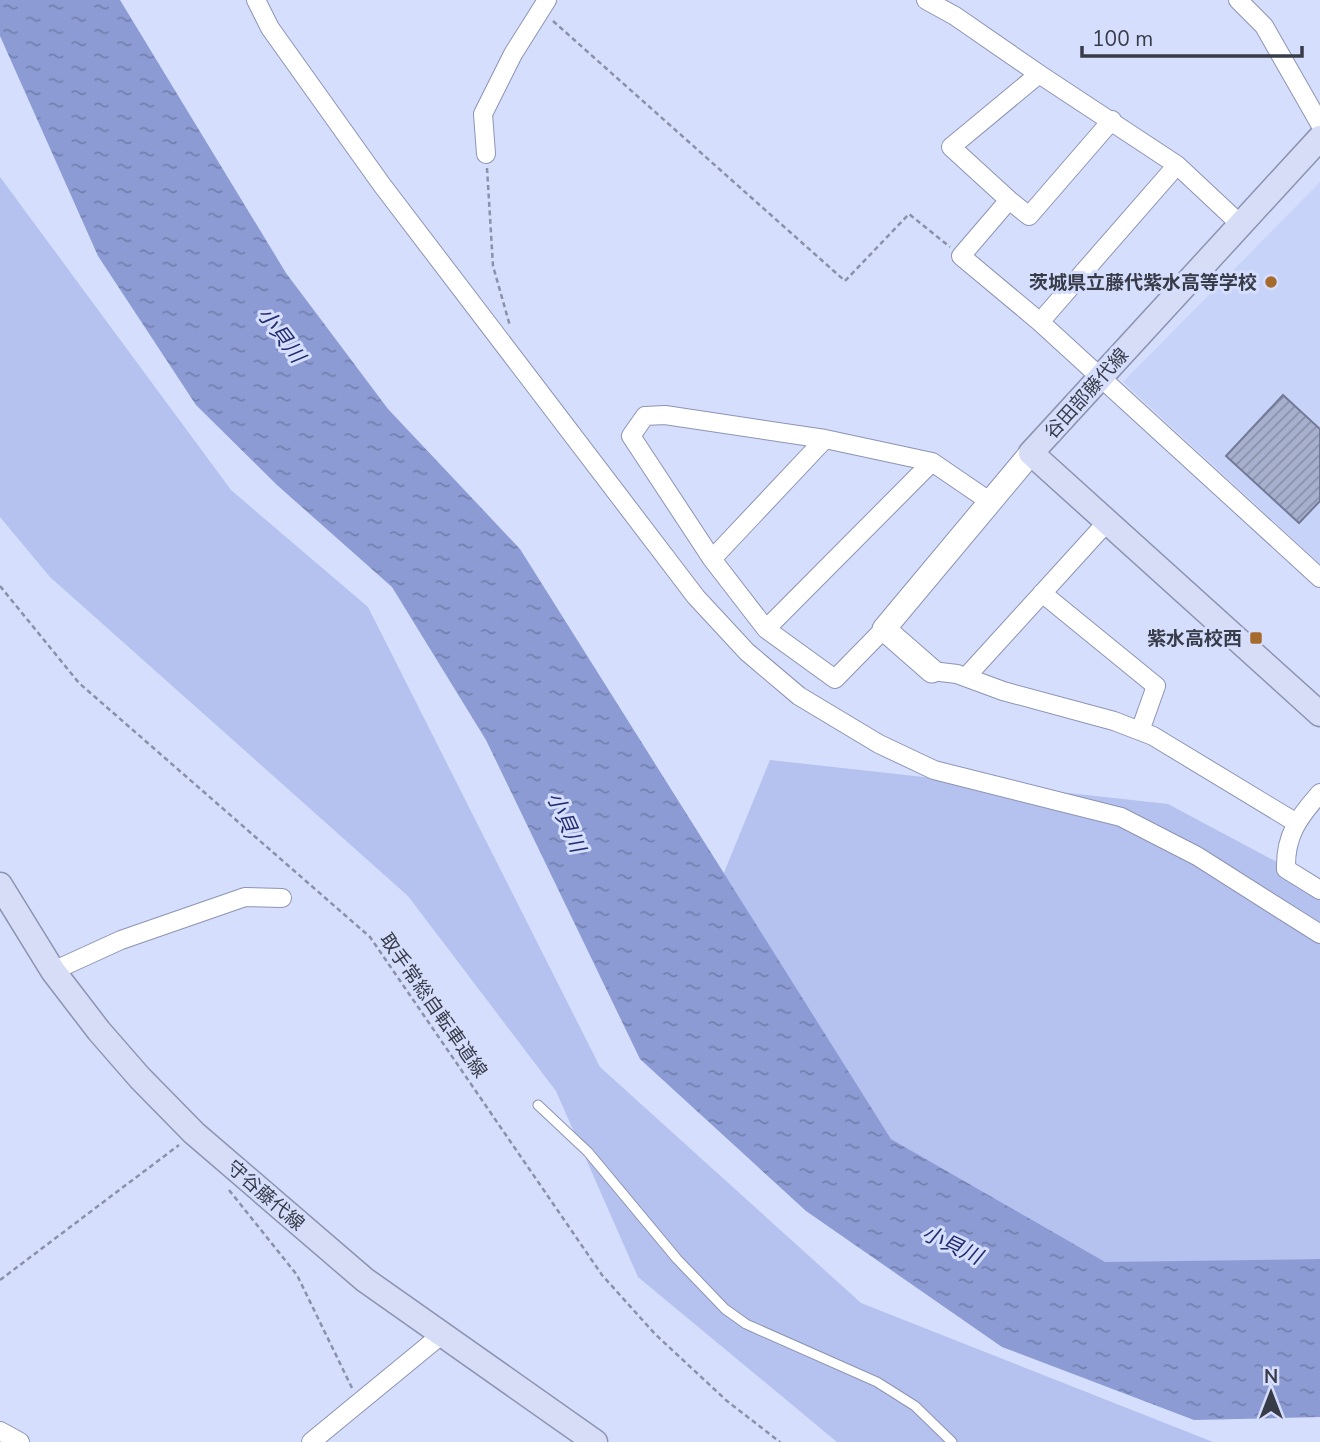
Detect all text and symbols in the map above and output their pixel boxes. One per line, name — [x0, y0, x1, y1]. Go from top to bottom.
scale bar — [1082, 14, 1302, 58]
text: 100 m — [1092, 25, 1153, 53]
place label: 茨城県立藤代紫水高等学校 — [1029, 270, 1257, 296]
marker: 茨城県立藤代紫水高等学校 — [1263, 274, 1279, 290]
water label: 小貝川 — [251, 301, 312, 370]
street label: 谷田部藤代線 — [1039, 343, 1135, 445]
place label: 紫水高校西 — [1147, 626, 1242, 652]
marker: 紫水高校西 — [1248, 630, 1264, 646]
water label: 小貝川 — [540, 788, 592, 858]
street label: 取手常総自転車道線 — [373, 928, 493, 1083]
street label: 守谷藤代線 — [221, 1155, 310, 1237]
water label: 小貝川 — [918, 1219, 988, 1272]
north arrow — [1236, 1358, 1306, 1428]
text: N — [1264, 1364, 1278, 1390]

